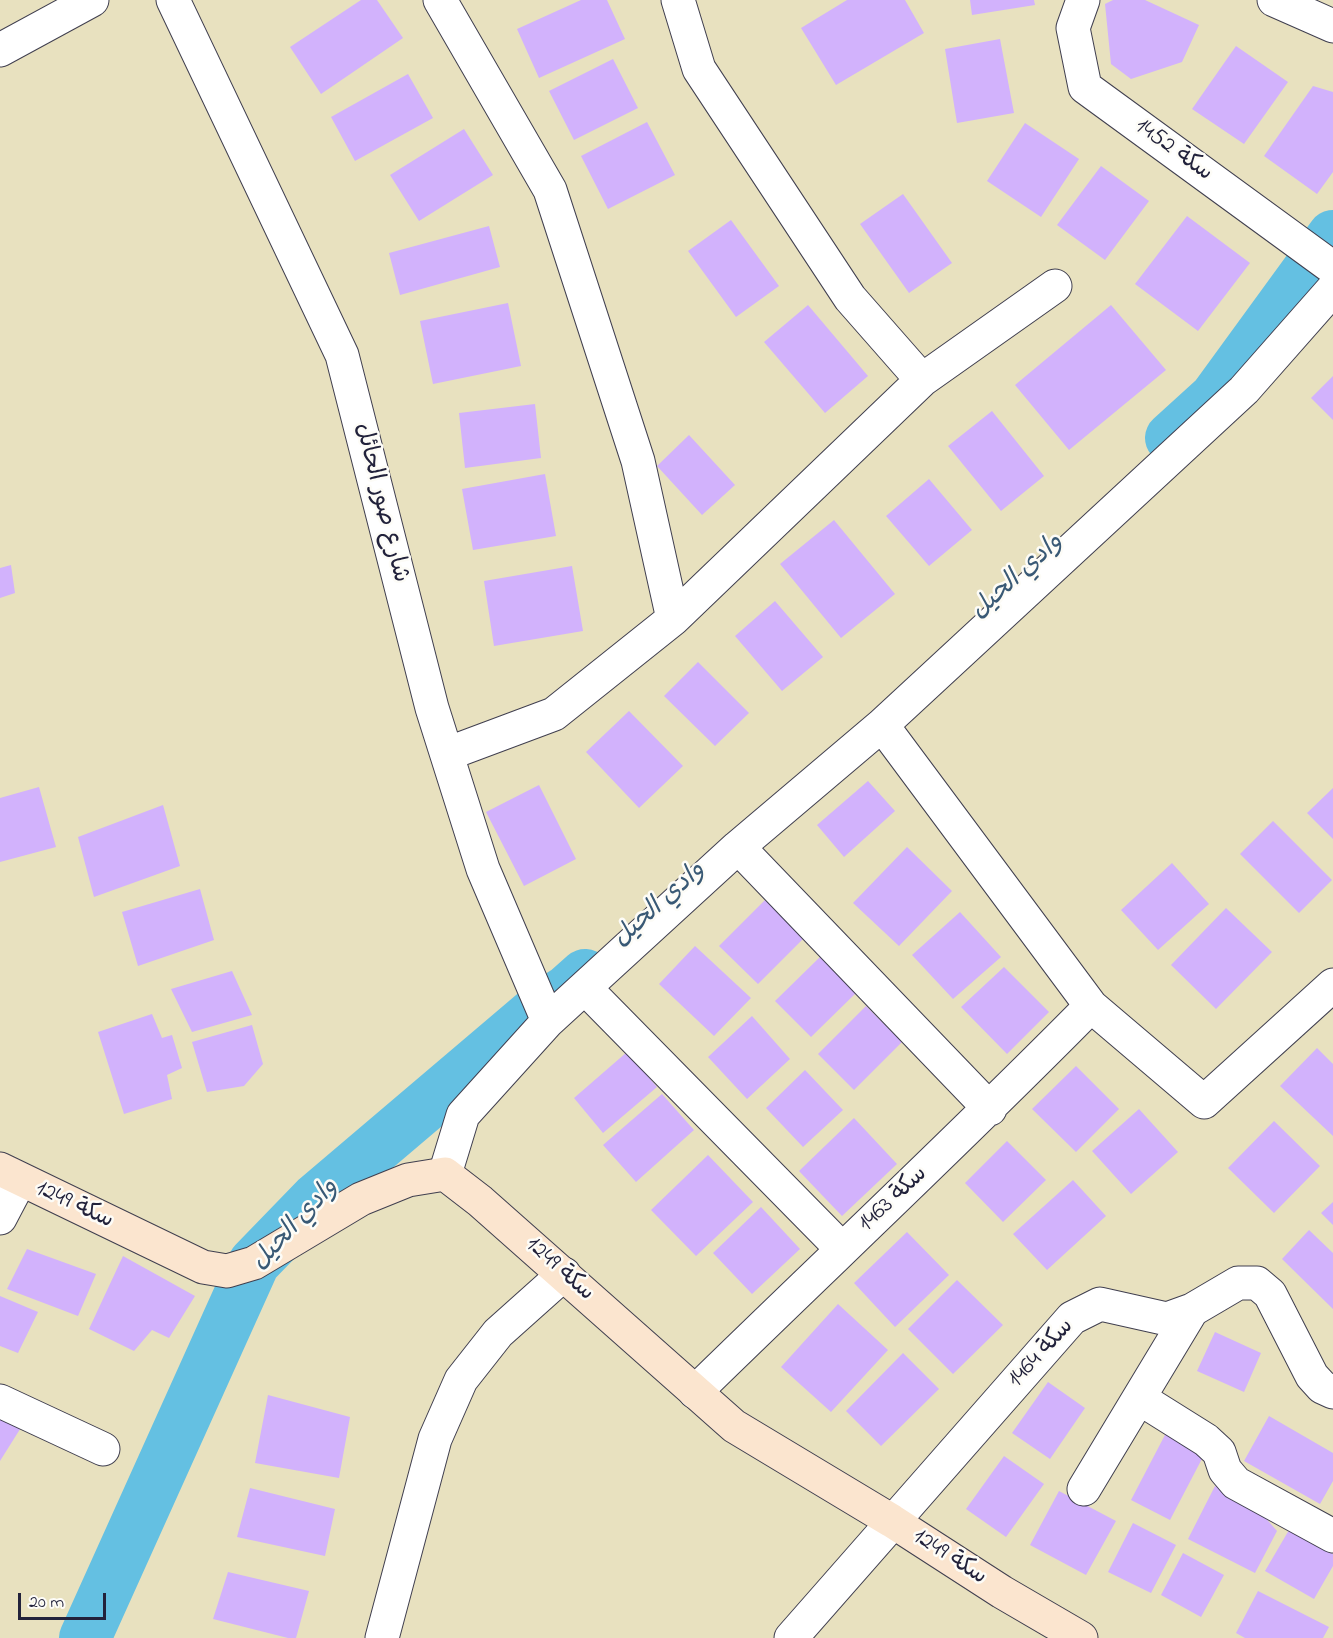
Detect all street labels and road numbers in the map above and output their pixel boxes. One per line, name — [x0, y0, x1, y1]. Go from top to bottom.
street label: سكة 1452 — [1128, 113, 1218, 189]
street label: شارع صور الحائل — [346, 420, 414, 586]
street label: سكة 1463 — [853, 1161, 935, 1239]
street label: سكة 1249 — [30, 1175, 118, 1237]
street label: سكة 1249 — [519, 1232, 599, 1308]
street label: سكة 1464 — [1003, 1313, 1081, 1395]
street label: سكة 1249 — [906, 1523, 992, 1593]

